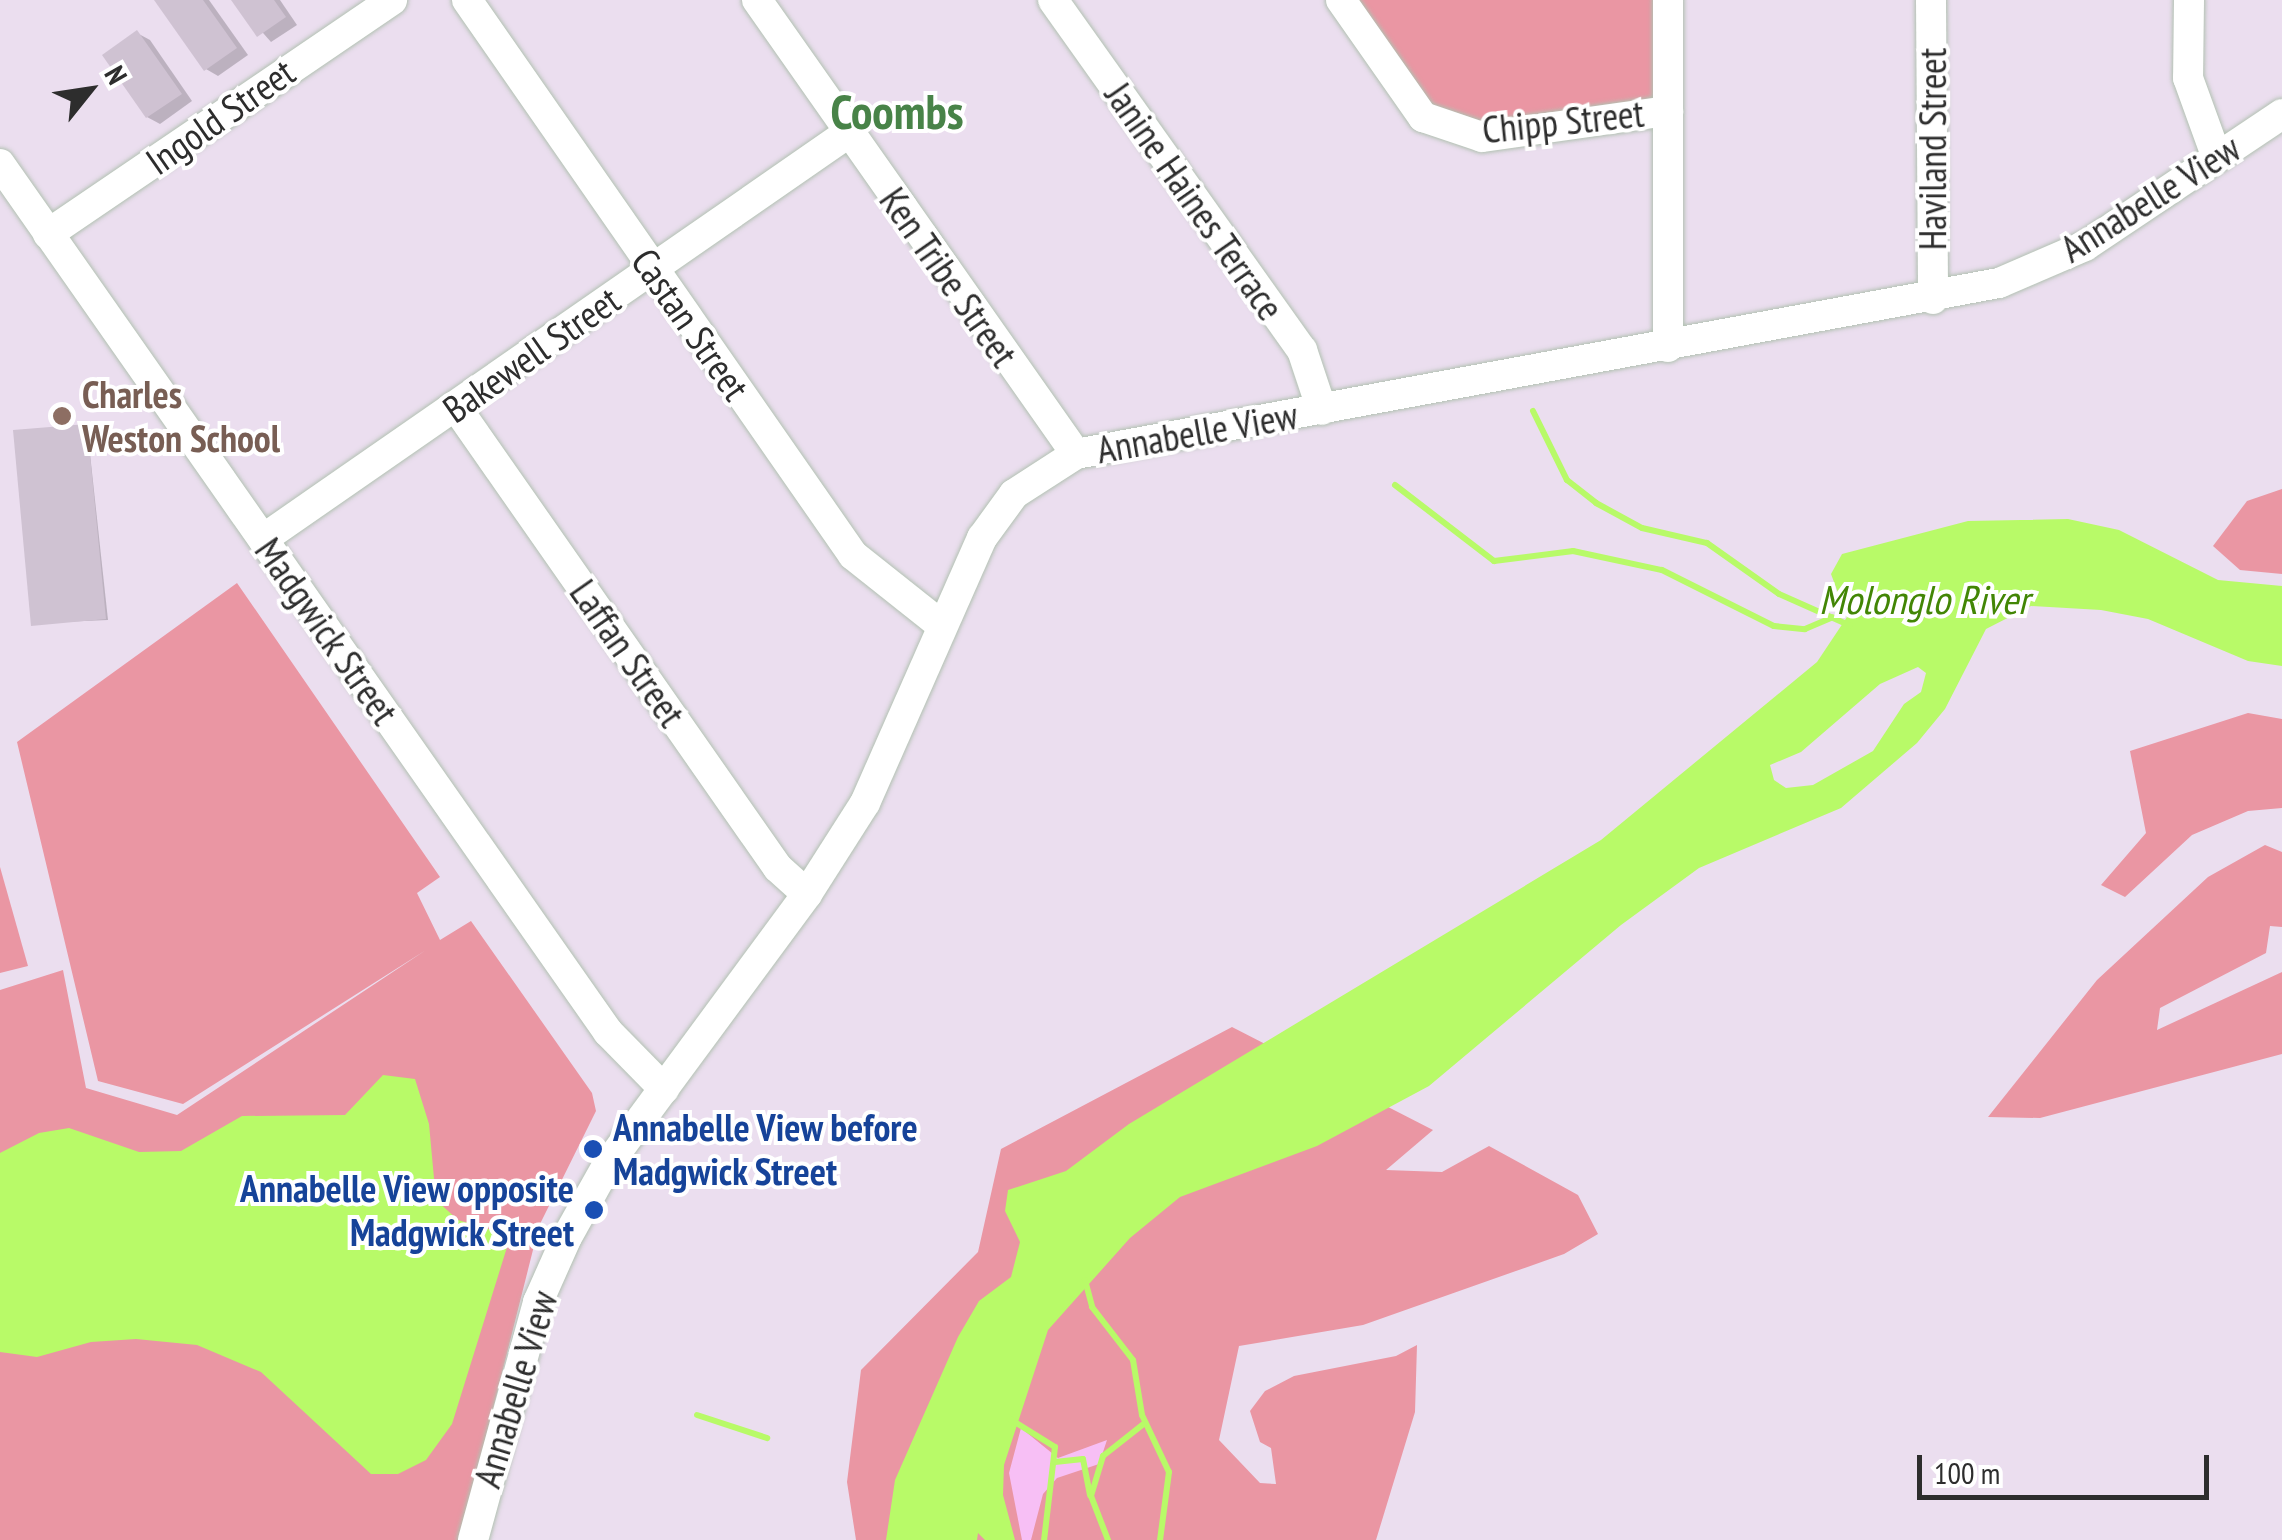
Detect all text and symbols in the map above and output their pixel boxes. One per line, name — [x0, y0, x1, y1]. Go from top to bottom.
north arrow — [40, 40, 140, 140]
street label: Ingold Street — [137, 48, 303, 184]
street label: Haviland Street — [1909, 48, 1955, 250]
text: N — [97, 59, 136, 91]
street label: Janine Haines Terrace — [1096, 73, 1294, 329]
district label: Coombs — [830, 83, 964, 141]
street label: Chipp Street — [1480, 90, 1646, 152]
street label: Annabelle View — [2051, 125, 2249, 271]
street label: Ken Tribe Street — [870, 178, 1028, 376]
street label: Castan Street — [622, 240, 760, 408]
street label: Bakewell Street — [434, 277, 628, 431]
place label: Charles Weston School — [82, 371, 280, 460]
street label: Annabelle View — [1093, 392, 1301, 472]
marker: Charles Weston School — [51, 405, 73, 427]
street label: Madgwick Street — [246, 529, 408, 733]
street label: Laffan Street — [561, 571, 695, 735]
water label: Molonglo River — [1819, 575, 2029, 623]
place label: Annabelle View before Madgwick Street — [613, 1104, 919, 1194]
marker: Annabelle View before Madgwick Street — [582, 1138, 604, 1160]
place label: Annabelle View opposite Madgwick Street — [238, 1165, 574, 1254]
marker: Annabelle View opposite Madgwick Street — [583, 1199, 605, 1221]
street label: Annabelle View — [463, 1285, 567, 1493]
scale bar — [1922, 1435, 2214, 1497]
text: 100 m — [1934, 1453, 2000, 1492]

